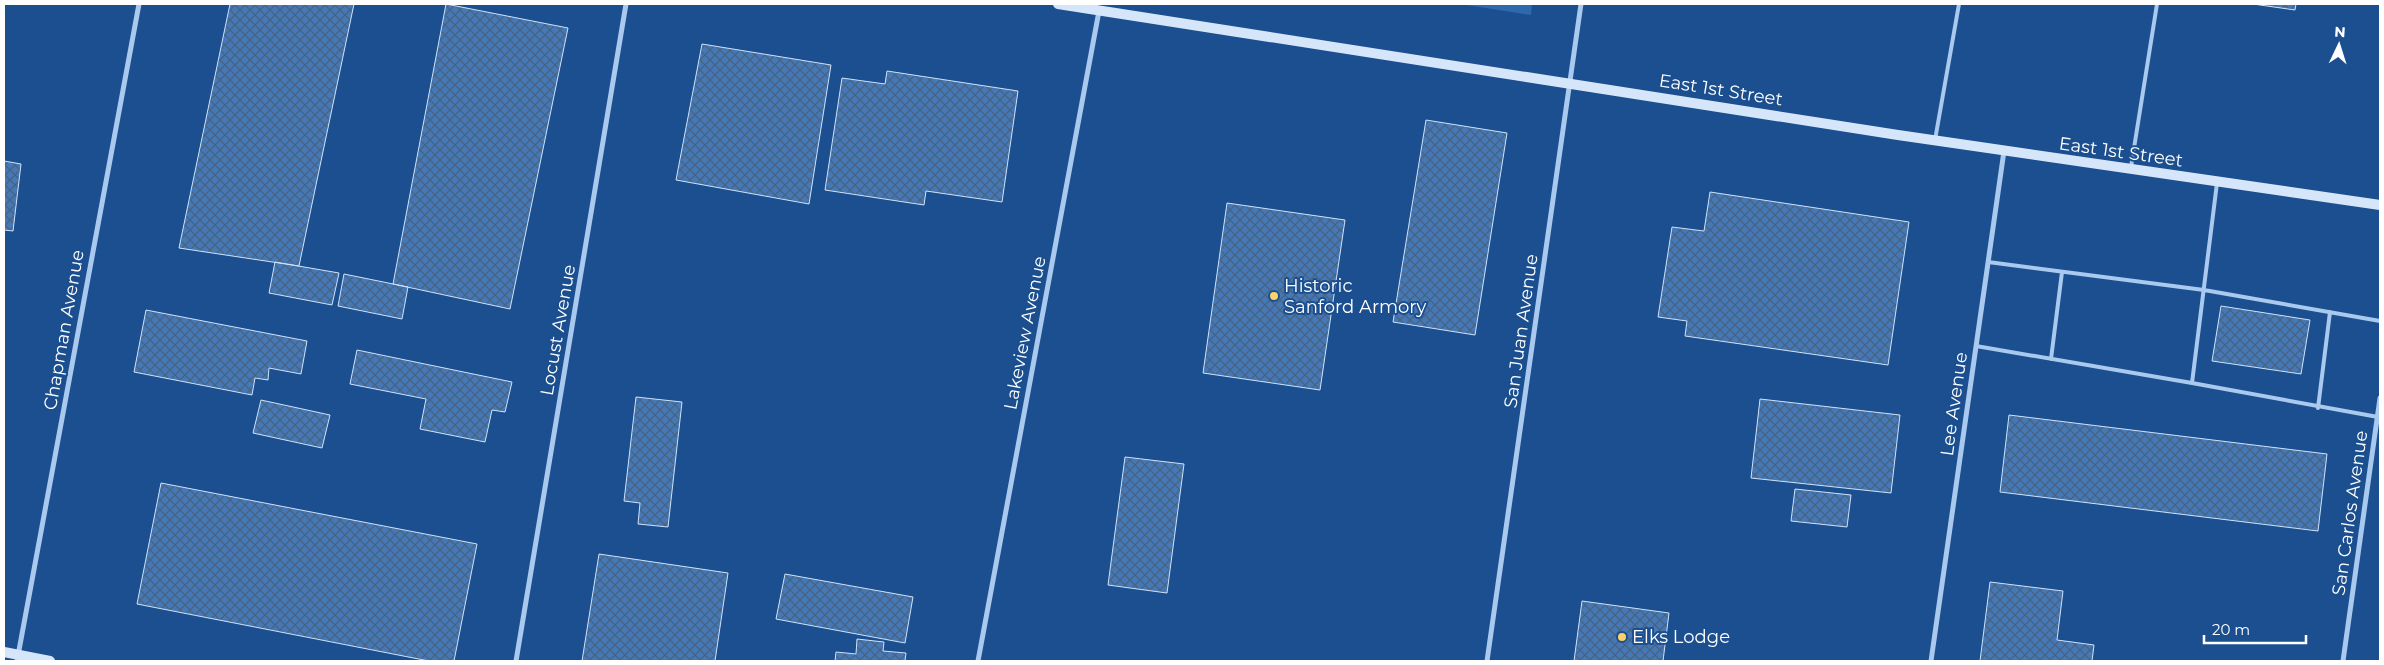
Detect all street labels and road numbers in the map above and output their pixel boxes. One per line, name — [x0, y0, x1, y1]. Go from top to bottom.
street label: East 1st Street — [1658, 69, 1784, 111]
street label: East 1st Street — [2058, 132, 2184, 172]
street label: Chapman Avenue — [39, 248, 89, 412]
street label: San Juan Avenue — [1499, 253, 1543, 409]
street label: Lakeview Avenue — [999, 254, 1051, 412]
street label: Locust Avenue — [536, 263, 580, 397]
street label: Lee Avenue — [1936, 350, 1972, 457]
street label: San Carlos Avenue — [2328, 429, 2372, 597]

